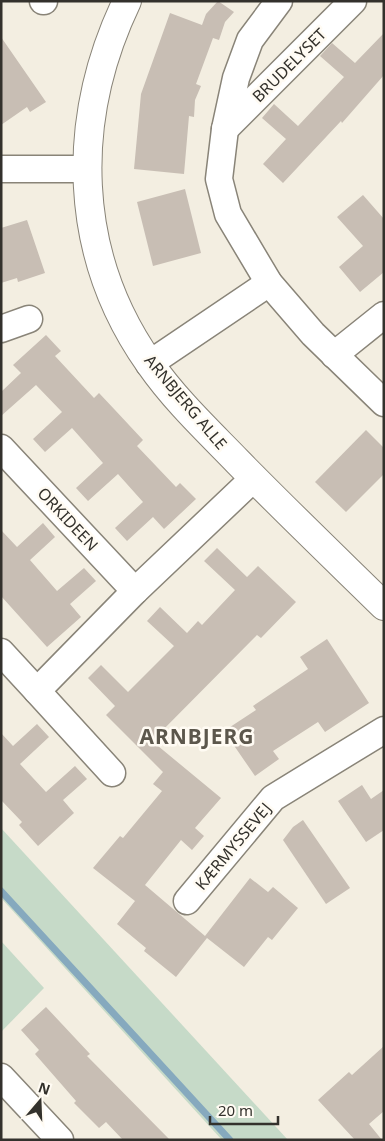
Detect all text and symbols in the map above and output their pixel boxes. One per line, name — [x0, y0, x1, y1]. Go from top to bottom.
street label: BRUDELYSET — [247, 23, 331, 107]
street label: ARNBJERG ALLE — [140, 350, 232, 454]
street label: ORKIDEEN — [33, 482, 103, 556]
district label: ARNBJERG — [139, 722, 255, 750]
street label: KÆRMYSSEVEJ — [190, 798, 276, 894]
north arrow — [15, 1076, 65, 1126]
text: N — [36, 1077, 53, 1099]
scale bar — [210, 1094, 278, 1126]
text: 20 m — [218, 1100, 253, 1120]

